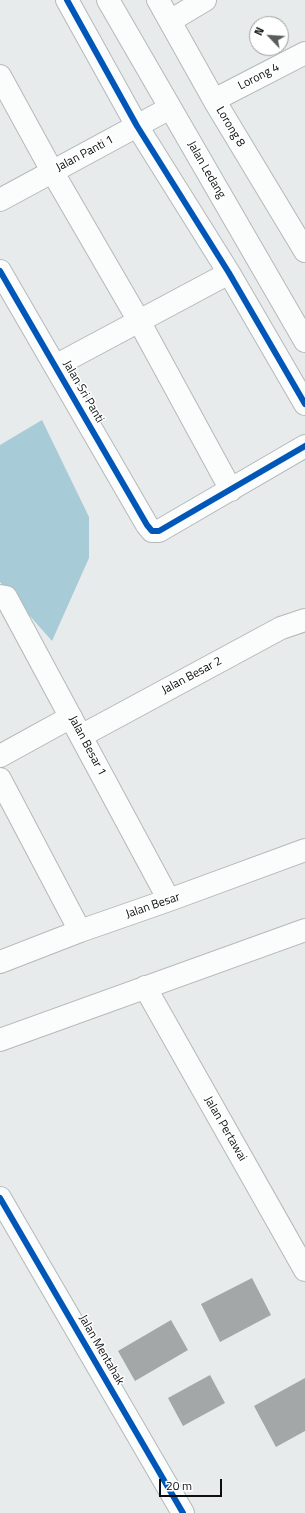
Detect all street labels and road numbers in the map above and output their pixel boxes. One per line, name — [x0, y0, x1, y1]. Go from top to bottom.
street label: Lorong 4 — [236, 61, 282, 93]
street label: Lorong 8 — [212, 104, 248, 150]
street label: Jalan Panti 1 — [54, 133, 116, 175]
street label: Jalan Ledang — [184, 139, 228, 201]
street label: Jalan Sri Panti — [59, 358, 107, 426]
street label: Jalan Besar 2 — [160, 654, 224, 698]
street label: Jalan Besar 1 — [65, 714, 109, 778]
street label: Jalan Besar — [124, 890, 182, 922]
street label: Jalan Pertawai — [201, 1094, 249, 1164]
street label: Jalan Mentahak — [75, 1313, 127, 1387]

